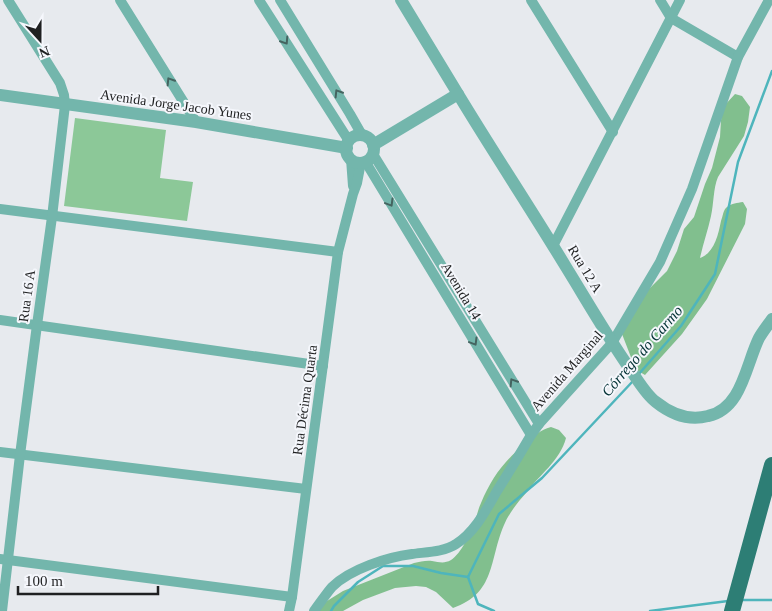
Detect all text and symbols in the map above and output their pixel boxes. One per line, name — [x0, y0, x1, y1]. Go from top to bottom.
north arrow — [15, 15, 65, 65]
one-way arrow — [279, 36, 289, 45]
text: N — [37, 43, 52, 60]
one-way arrow — [167, 77, 176, 86]
street label: Avenida Jorge Jacob Yunes — [99, 87, 253, 123]
one-way arrow — [334, 90, 344, 99]
one-way arrow — [384, 198, 394, 207]
street label: Rua 12 A — [565, 242, 606, 296]
street label: Avenida 14 — [438, 260, 484, 322]
street label: Rua 16 A — [16, 268, 38, 323]
water label: Córrego do Carmo — [598, 302, 686, 399]
street label: Avenida Marginal — [528, 328, 606, 414]
one-way arrow — [468, 337, 478, 346]
street label: Rua Décima Quarta — [290, 343, 320, 456]
one-way arrow — [510, 379, 520, 388]
scale bar — [18, 564, 158, 596]
text: 100 m — [25, 573, 63, 589]

